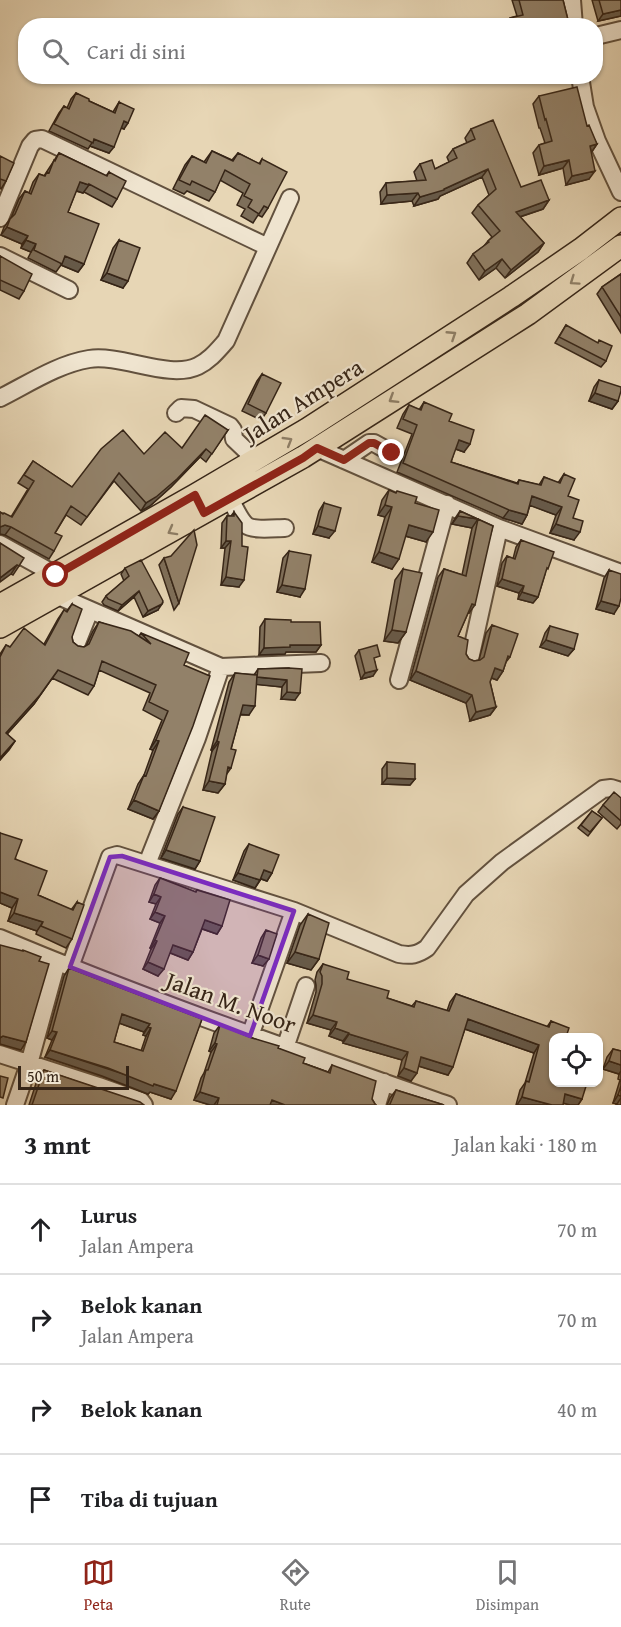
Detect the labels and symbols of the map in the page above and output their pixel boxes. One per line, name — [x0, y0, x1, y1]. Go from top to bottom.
one-way arrow — [569, 274, 580, 285]
one-way arrow — [446, 331, 456, 343]
street label: Jalan Ampera — [234, 349, 370, 452]
one-way arrow — [389, 392, 399, 404]
one-way arrow — [282, 436, 292, 448]
route end — [378, 439, 404, 465]
one-way arrow — [168, 524, 178, 535]
route start — [42, 561, 68, 587]
street label: Jalan M. Noor — [158, 961, 301, 1042]
scale bar — [18, 1063, 129, 1090]

